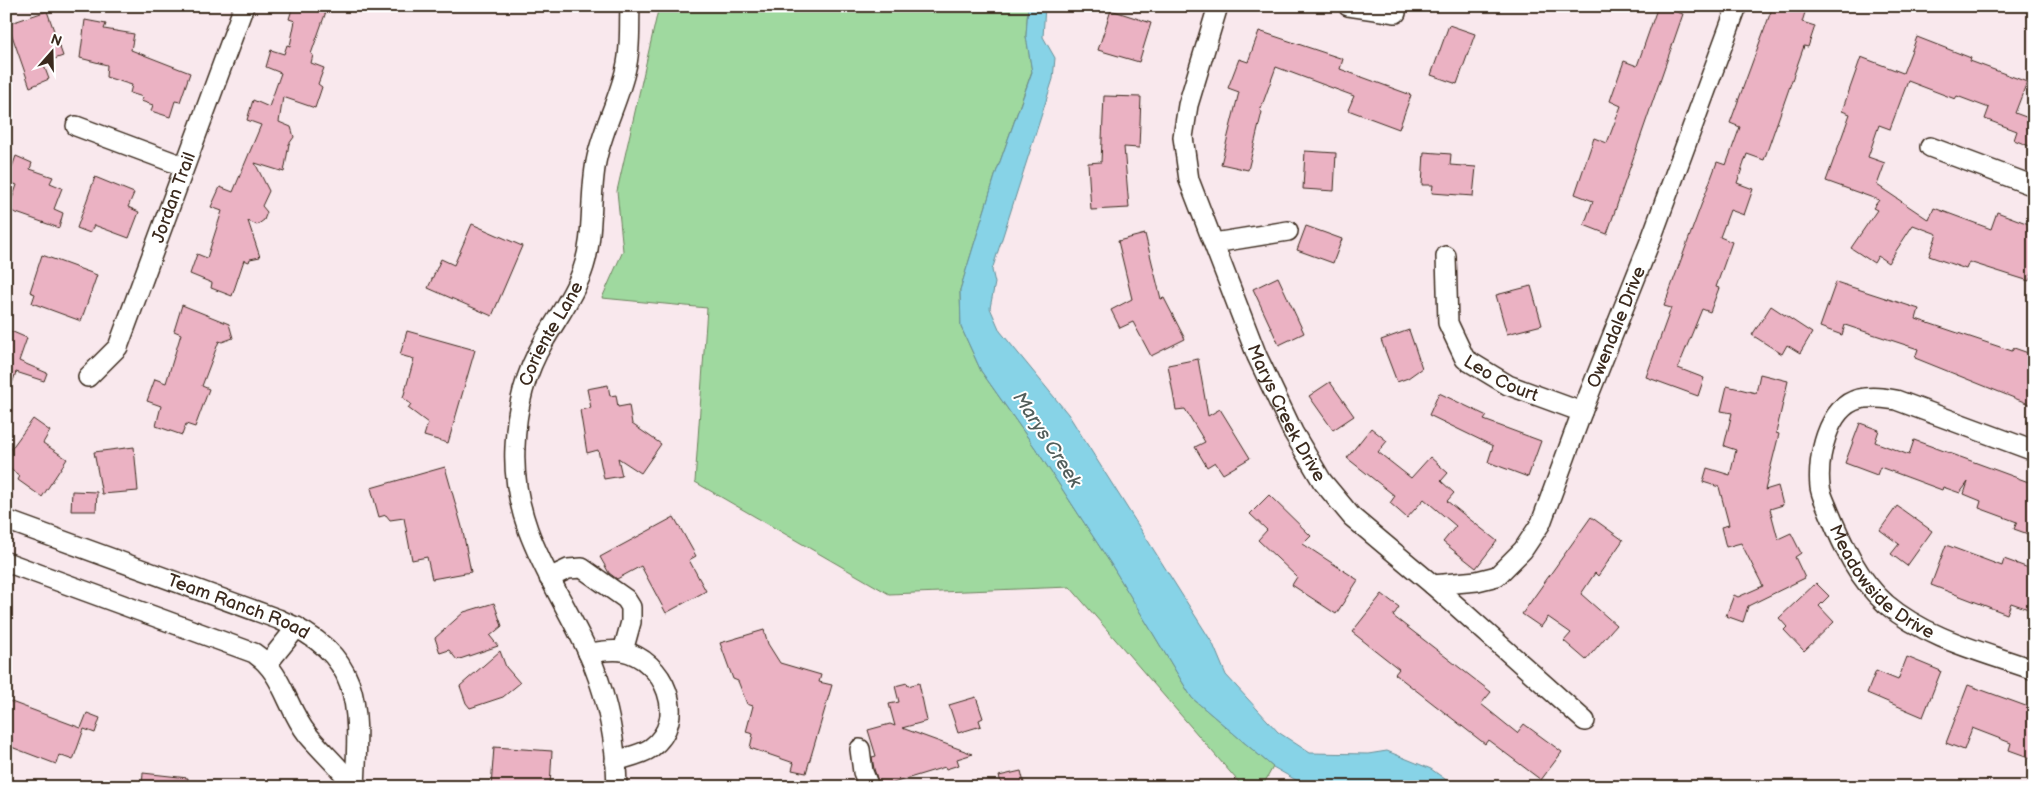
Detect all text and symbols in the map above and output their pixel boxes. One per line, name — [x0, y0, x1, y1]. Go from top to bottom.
north arrow — [28, 28, 78, 78]
text: N — [48, 30, 64, 50]
street label: Jordan Trail — [147, 149, 200, 245]
street label: Owendale Drive — [1582, 263, 1650, 391]
street label: Coriente Lane — [515, 278, 587, 389]
street label: Marys Creek Drive — [1243, 341, 1331, 485]
street label: Leo Court — [1460, 350, 1541, 406]
water label: Marys Creek — [1008, 388, 1087, 493]
street label: Meadowside Drive — [1825, 521, 1938, 643]
street label: Team Ranch Road — [165, 569, 314, 643]

